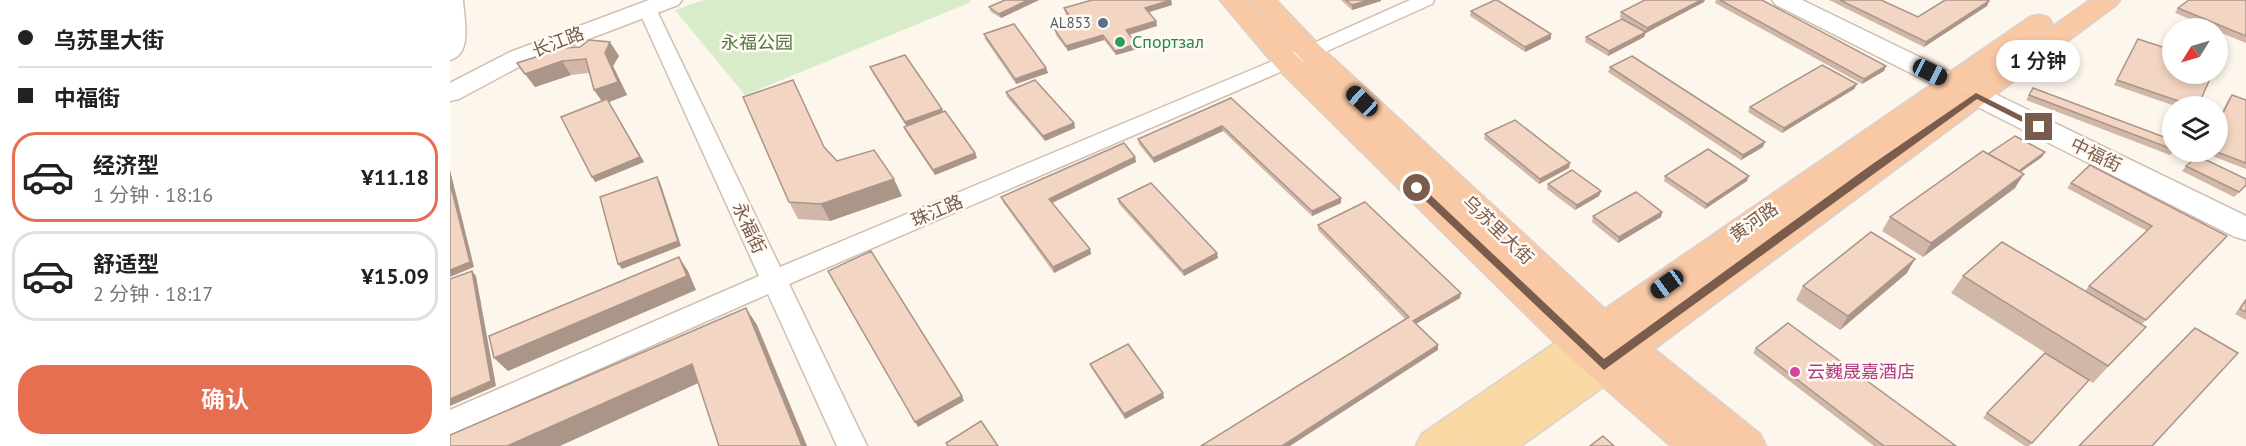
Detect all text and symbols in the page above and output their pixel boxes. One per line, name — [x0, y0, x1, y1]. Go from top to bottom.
place label: AL853 — [1050, 13, 1091, 32]
marker: AL853 — [1096, 16, 1110, 30]
north arrow — [2162, 18, 2228, 84]
map controls — [2162, 18, 2228, 162]
street label: 长江路 — [528, 21, 587, 62]
text: 乌苏里大街 — [54, 26, 164, 54]
place label: Спортзал — [1132, 30, 1204, 53]
park label: 永福公园 — [721, 31, 793, 54]
marker: Спортзал — [1113, 35, 1127, 49]
callout: 1 分钟 — [1997, 40, 2081, 82]
text: 1 分钟 — [2010, 48, 2066, 74]
car — [1910, 56, 1950, 88]
car — [1343, 82, 1381, 120]
text: 中福街 — [54, 84, 120, 112]
button: layers — [2162, 96, 2228, 162]
route end — [2025, 113, 2052, 140]
street label: 中福街 — [2067, 132, 2126, 177]
icon: car — [21, 150, 75, 204]
text: 经济型 — [93, 151, 159, 179]
text: ¥11.18 — [361, 163, 429, 191]
route start — [1403, 174, 1430, 201]
text: 1 分钟 · 18:16 — [93, 182, 213, 208]
street label: 珠江路 — [907, 189, 966, 232]
street label: 乌苏里大街 — [1458, 190, 1539, 269]
street label: 黄河路 — [1725, 197, 1782, 246]
street label: 永福街 — [728, 198, 771, 257]
icon: car — [21, 249, 75, 303]
text: 舒适型 — [93, 250, 159, 278]
text: ¥15.09 — [361, 262, 429, 290]
car — [1647, 266, 1687, 302]
text: 2 分钟 · 18:17 — [93, 281, 213, 307]
place label: 云巍晟嘉酒店 — [1807, 360, 1915, 383]
button: 确认 — [18, 365, 432, 434]
marker: 云巍晟嘉酒店 — [1788, 365, 1802, 379]

